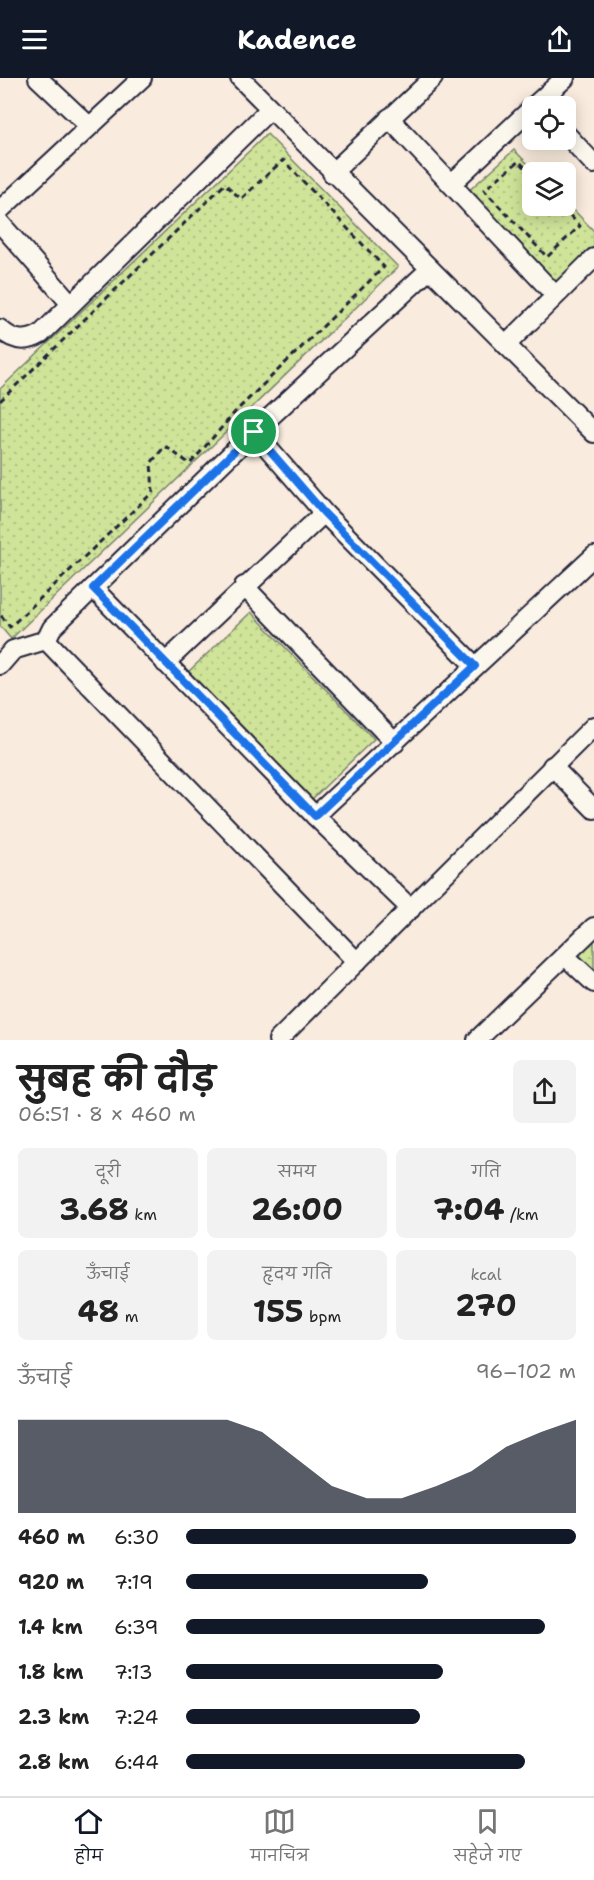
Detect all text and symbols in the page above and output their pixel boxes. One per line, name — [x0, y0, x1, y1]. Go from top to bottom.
text: Kadence — [237, 21, 357, 58]
icon: menu — [18, 23, 51, 56]
icon: share — [543, 23, 576, 56]
map controls — [522, 96, 576, 216]
button: locate — [522, 96, 576, 150]
button: layers — [522, 162, 576, 216]
pin — [228, 406, 279, 457]
icon: arrive — [237, 415, 270, 448]
text: सुबह की दौड़ — [18, 1056, 215, 1101]
button: share — [513, 1060, 576, 1123]
text: 06:51 · 8 × 460 m — [18, 1101, 196, 1127]
text: दूरी — [95, 1161, 121, 1182]
text: समय — [278, 1161, 316, 1182]
text: गति — [471, 1161, 501, 1182]
text: 3.68 — [59, 1189, 129, 1230]
text: 26:00 — [251, 1189, 343, 1230]
text: 7:04 — [433, 1189, 505, 1230]
text: km — [129, 1204, 157, 1225]
text: /km — [505, 1204, 539, 1225]
text: ऊँचाई — [87, 1263, 129, 1284]
text: हृदय गति — [262, 1263, 332, 1284]
text: kcal — [470, 1264, 502, 1285]
text: 270 — [455, 1285, 517, 1326]
text: 48 — [77, 1291, 119, 1332]
text: 155 — [253, 1291, 304, 1332]
text: m — [119, 1306, 139, 1327]
text: bpm — [304, 1306, 341, 1327]
text: 96–102 m — [476, 1358, 576, 1384]
text: ऊँचाई — [18, 1364, 72, 1390]
text: 460 m — [18, 1524, 85, 1550]
text: 6:30 — [114, 1524, 159, 1550]
text: 920 m — [18, 1569, 84, 1595]
text: 7:19 — [114, 1569, 153, 1595]
text: 1.4 km — [18, 1614, 83, 1640]
text: 6:39 — [114, 1614, 159, 1640]
text: 1.8 km — [18, 1659, 84, 1685]
text: 7:13 — [114, 1659, 153, 1685]
text: 2.3 km — [18, 1704, 89, 1730]
text: 7:24 — [114, 1704, 158, 1730]
text: 2.8 km — [18, 1749, 89, 1775]
text: 6:44 — [114, 1749, 159, 1775]
tab: होम — [72, 1805, 105, 1873]
tab: मानचित्र — [250, 1805, 309, 1873]
tab: सहेजे गए — [454, 1805, 522, 1873]

